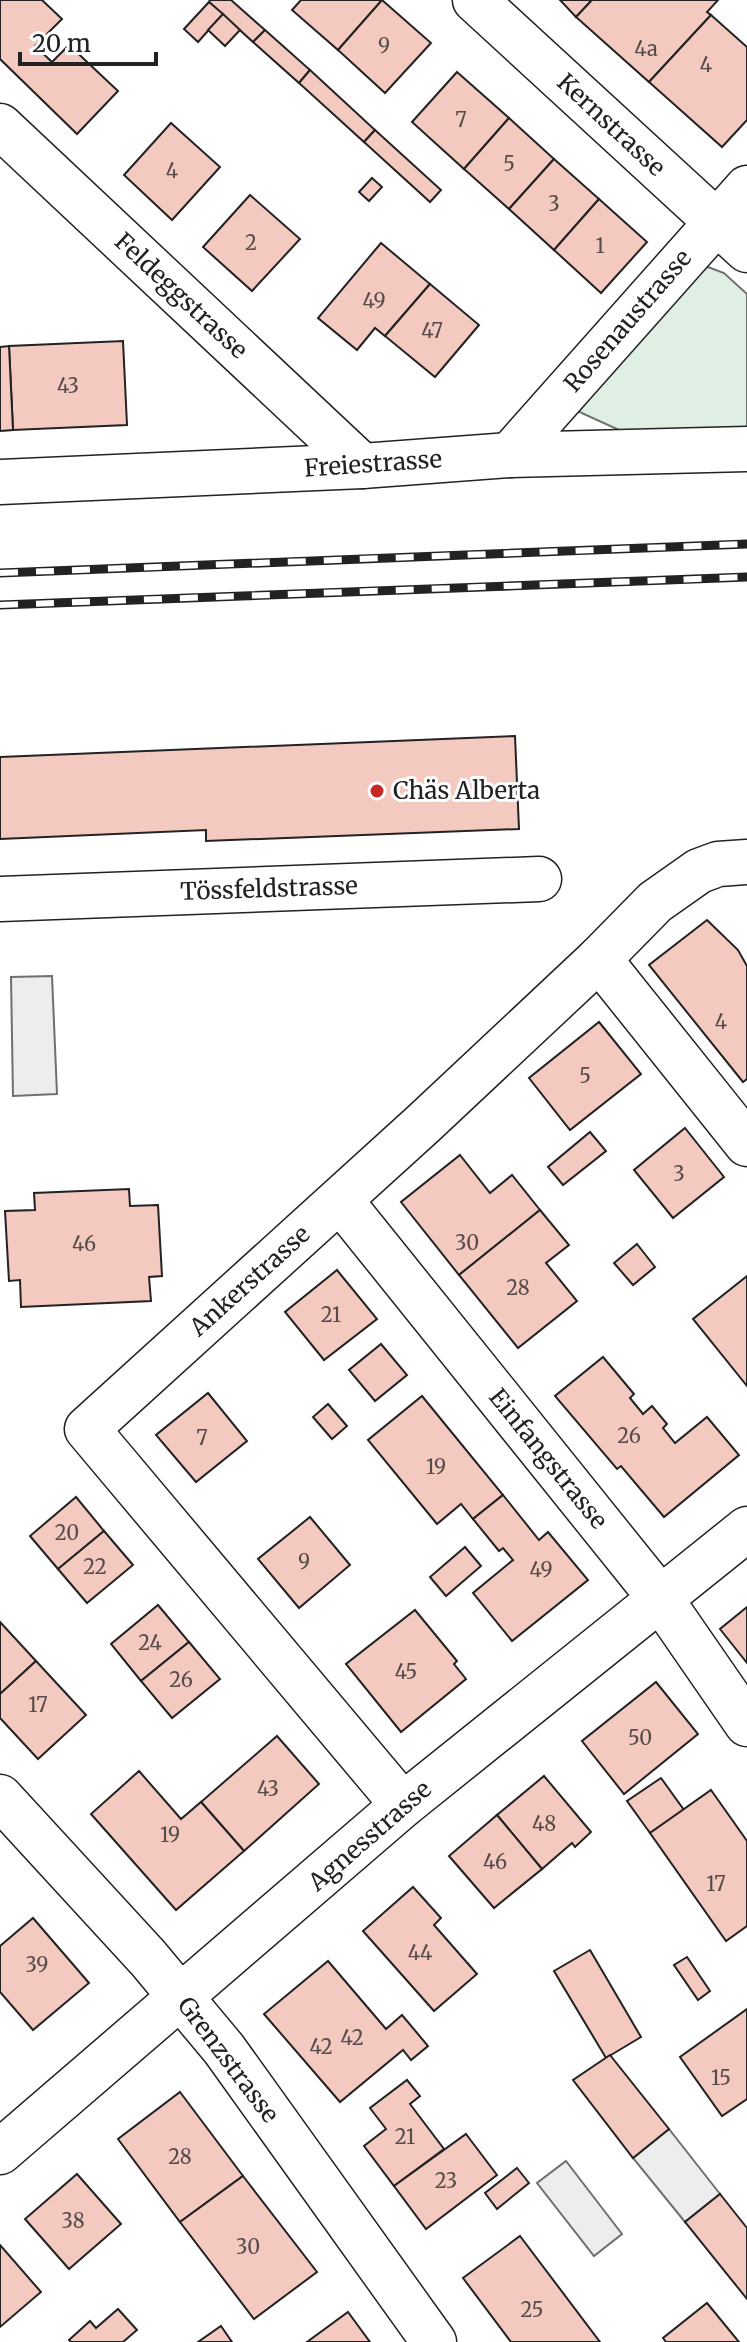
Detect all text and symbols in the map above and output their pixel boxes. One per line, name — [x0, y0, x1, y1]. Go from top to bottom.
scale bar — [20, 16, 156, 66]
text: 20 m — [32, 28, 91, 59]
house number: 9 — [378, 33, 390, 58]
house number: 4a — [634, 36, 658, 61]
house number: 4 — [700, 52, 712, 77]
street label: Kernstrasse — [551, 67, 672, 183]
house number: 7 — [455, 107, 467, 132]
house number: 5 — [503, 151, 515, 176]
house number: 4 — [166, 158, 178, 183]
house number: 3 — [548, 191, 560, 216]
street label: Feldeggstrasse — [108, 226, 254, 365]
house number: 2 — [245, 230, 257, 255]
house number: 1 — [595, 233, 605, 258]
street label: Rosenaustrasse — [557, 243, 698, 398]
house number: 49 — [362, 288, 386, 313]
house number: 47 — [421, 318, 443, 343]
house number: 43 — [57, 373, 79, 398]
street label: Freiestrasse — [303, 443, 443, 484]
place label: Chäs Alberta — [393, 775, 540, 806]
marker: Chäs Alberta — [368, 782, 386, 800]
street label: Tössfeldstrasse — [180, 870, 358, 907]
house number: 4 — [715, 1009, 727, 1034]
house number: 5 — [579, 1063, 591, 1088]
house number: 3 — [673, 1161, 685, 1186]
street label: Ankerstrasse — [182, 1218, 316, 1343]
house number: 30 — [455, 1230, 479, 1255]
house number: 46 — [72, 1231, 96, 1256]
house number: 28 — [506, 1275, 530, 1300]
house number: 21 — [321, 1302, 341, 1327]
street label: Einfangstrasse — [482, 1382, 614, 1535]
house number: 26 — [617, 1423, 641, 1448]
house number: 7 — [196, 1425, 208, 1450]
house number: 19 — [426, 1454, 446, 1479]
house number: 20 — [55, 1520, 79, 1545]
house number: 9 — [298, 1549, 310, 1574]
house number: 22 — [83, 1554, 107, 1579]
house number: 49 — [529, 1557, 553, 1582]
house number: 24 — [138, 1630, 162, 1655]
house number: 45 — [395, 1659, 417, 1684]
house number: 26 — [169, 1667, 193, 1692]
house number: 17 — [28, 1692, 48, 1717]
house number: 50 — [628, 1725, 652, 1750]
street label: Agnesstrasse — [301, 1774, 438, 1898]
house number: 43 — [257, 1776, 279, 1801]
house number: 48 — [532, 1811, 556, 1836]
house number: 19 — [160, 1822, 180, 1847]
house number: 46 — [483, 1849, 507, 1874]
house number: 17 — [706, 1871, 726, 1896]
house number: 44 — [408, 1940, 432, 1965]
house number: 39 — [26, 1952, 48, 1977]
street label: Grenzstrasse — [171, 1991, 286, 2129]
house number: 42 — [340, 2025, 364, 2050]
house number: 42 — [309, 2034, 333, 2059]
house number: 15 — [711, 2065, 731, 2090]
house number: 21 — [395, 2124, 415, 2149]
house number: 28 — [168, 2144, 192, 2169]
house number: 23 — [435, 2168, 457, 2193]
house number: 38 — [61, 2208, 85, 2233]
house number: 30 — [236, 2234, 260, 2259]
house number: 25 — [521, 2297, 543, 2322]

